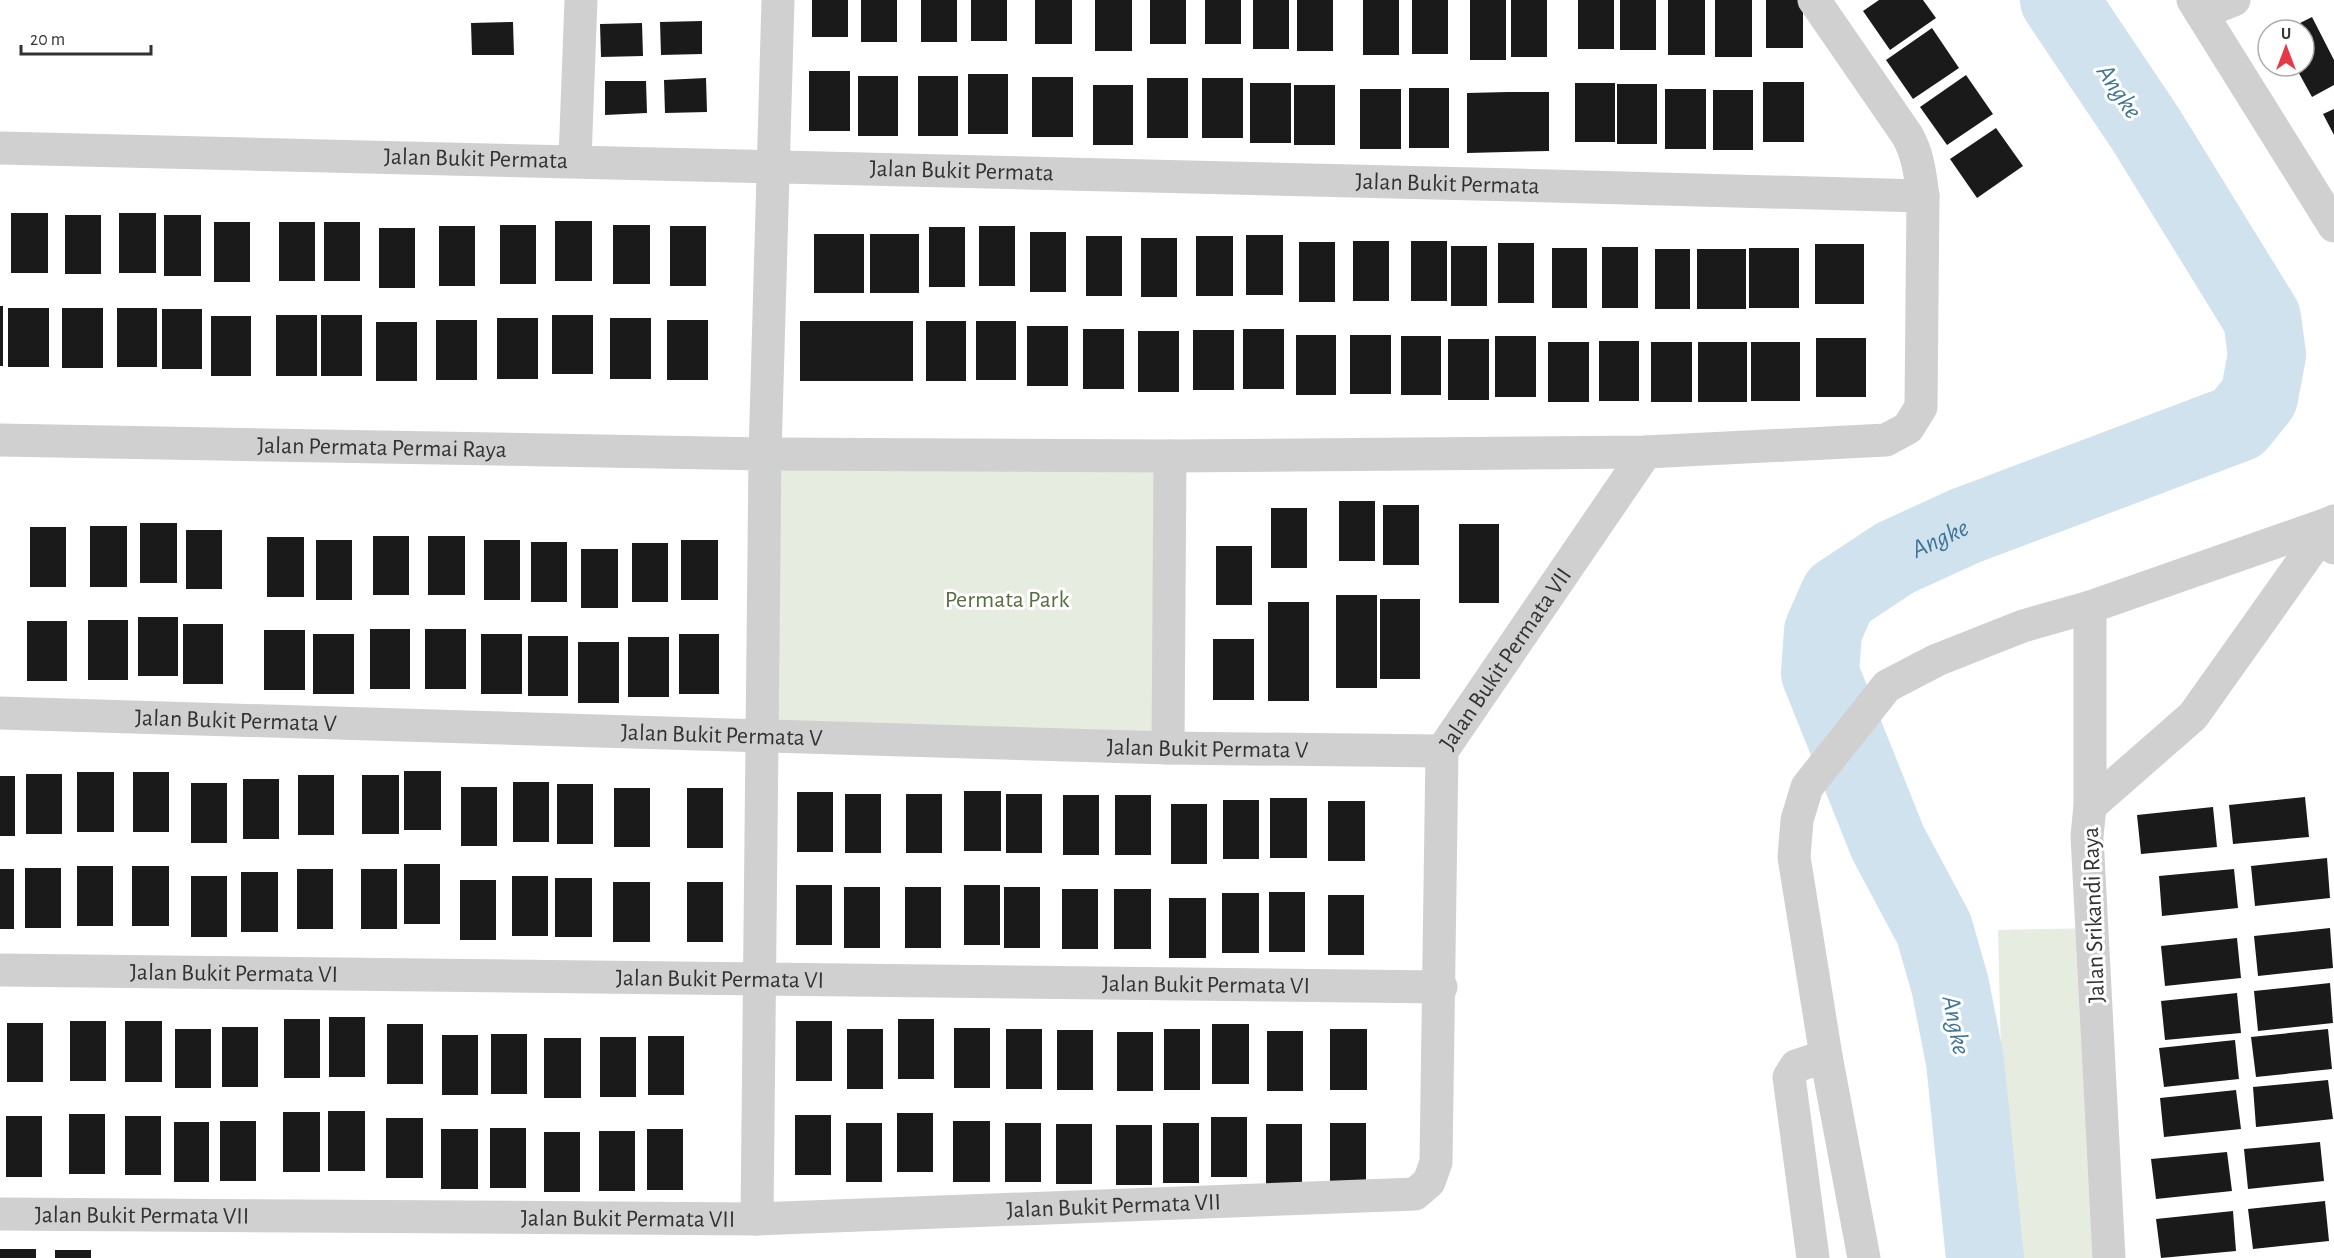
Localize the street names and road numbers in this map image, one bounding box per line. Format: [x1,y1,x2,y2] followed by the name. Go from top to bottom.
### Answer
[384,145,568,173] street label: Jalan Bukit Permata
[869,157,1054,186] street label: Jalan Bukit Permata
[1355,170,1540,199] street label: Jalan Bukit Permata
[257,434,507,462] street label: Jalan Permata Permai Raya
[1435,564,1576,755] street label: Jalan Bukit Permata VII
[135,706,337,736] street label: Jalan Bukit Permata V
[621,721,823,751] street label: Jalan Bukit Permata V
[1106,735,1309,763] street label: Jalan Bukit Permata V
[2079,826,2109,1003] street label: Jalan Srikandi Raya
[130,961,338,987] street label: Jalan Bukit Permata VI
[616,966,824,993] street label: Jalan Bukit Permata VI
[1102,972,1310,998] street label: Jalan Bukit Permata VI
[1006,1190,1221,1223] street label: Jalan Bukit Permata VII
[35,1203,249,1229] street label: Jalan Bukit Permata VII
[521,1206,735,1232] street label: Jalan Bukit Permata VII

